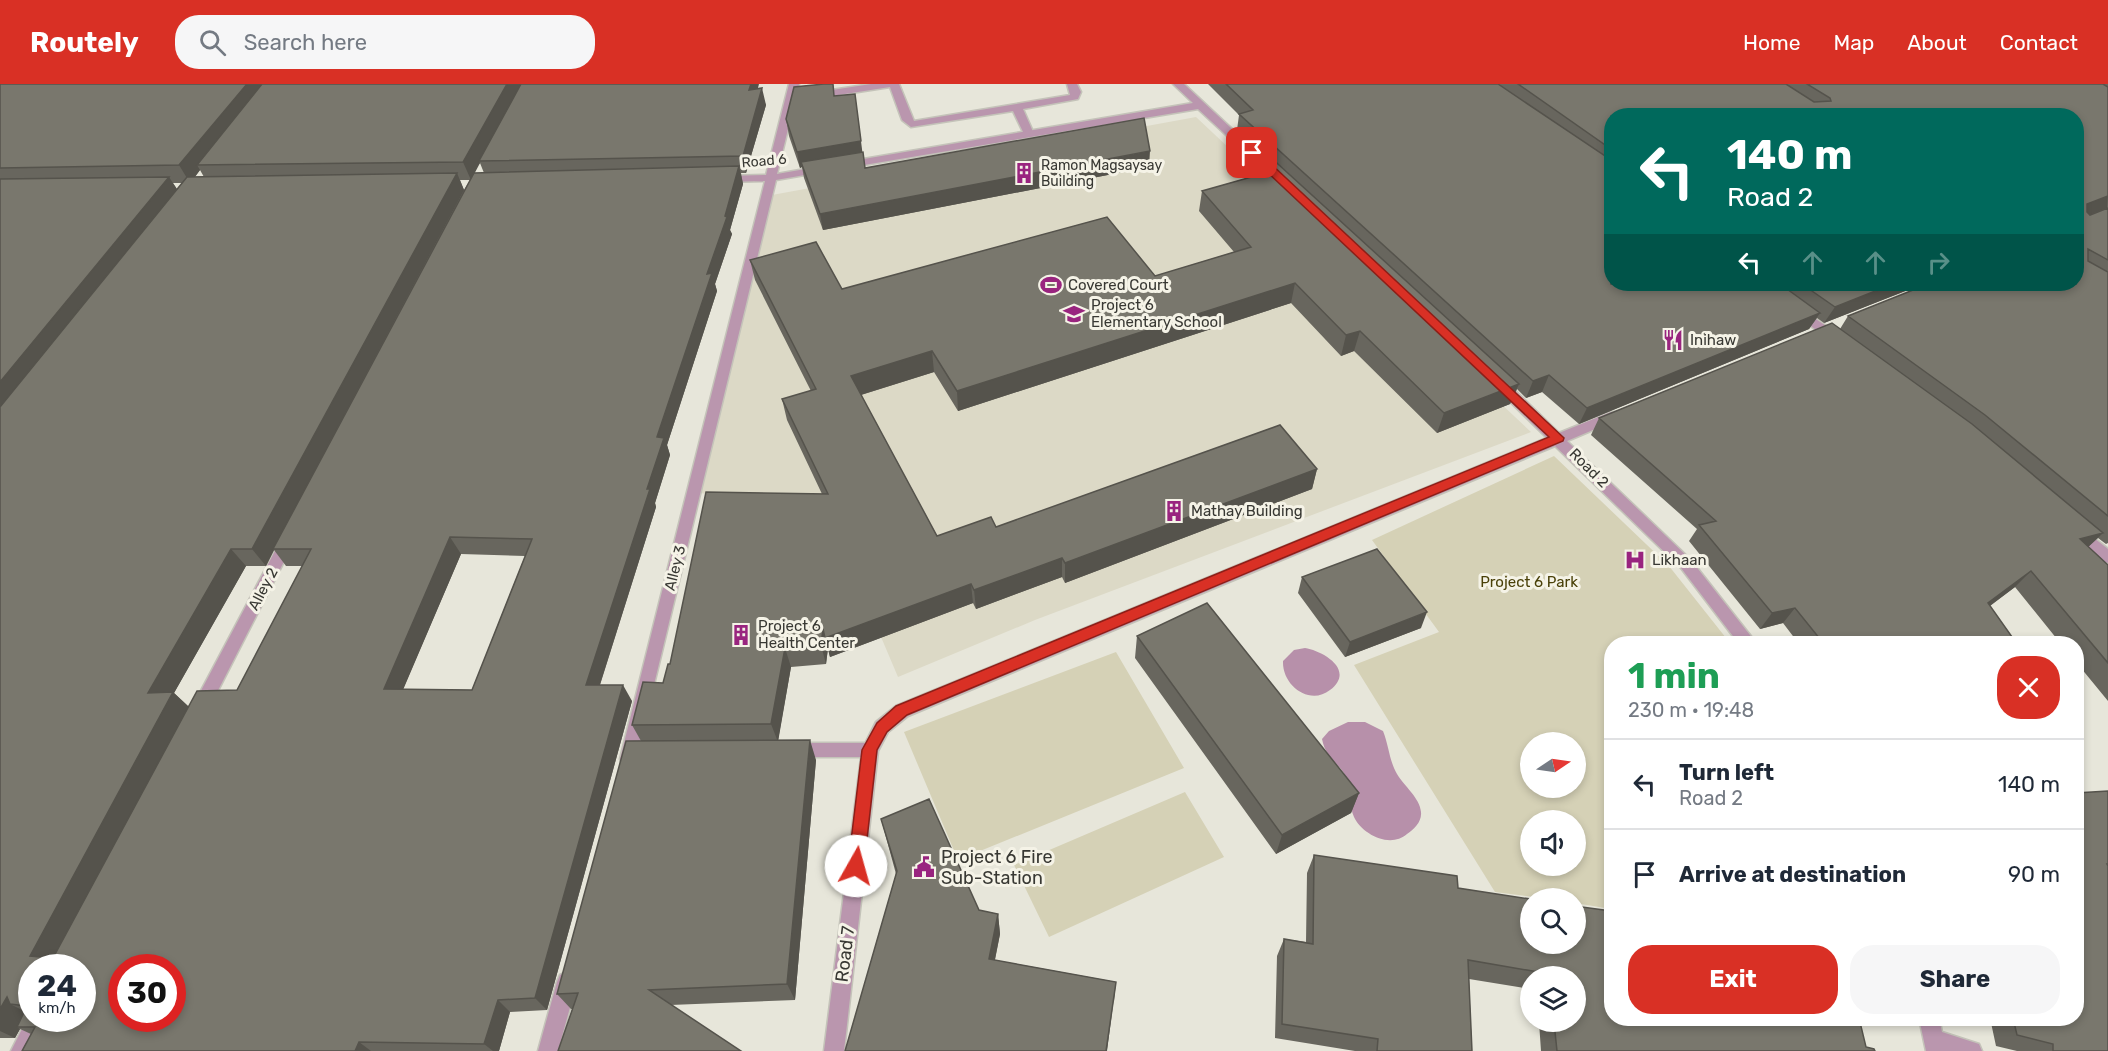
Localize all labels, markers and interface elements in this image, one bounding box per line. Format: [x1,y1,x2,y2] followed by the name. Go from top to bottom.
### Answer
[175,15,595,69] search box
[30,26,139,59] text: Routely
[196,26,229,59] icon: search
[244,29,367,56] text: Search here
[1743,30,1800,55] text: Home
[1833,30,1874,55] text: Map
[1907,30,1967,55] text: About
[2000,30,2078,55] text: Contact
[1226,127,1277,178] pin
[1727,130,1853,180] text: 140 m
[1628,132,1706,210] icon: left
[1235,136,1268,169] icon: arrive
[741,151,787,171] street label: Road 6
[1041,157,1162,190] place label: Ramon Magsaysay Building
[1012,161,1036,185] building icon: Ramon Magsaysay Building
[1727,181,1813,213] text: Road 2
[1733,246,1766,279] icon: left
[1796,246,1829,279] icon: ahead
[1859,246,1892,279] icon: ahead
[1922,246,1955,279] icon: right
[1039,273,1063,297] sports icon: Covered Court
[1068,276,1169,294] place label: Covered Court
[1091,296,1222,331] place label: Project 6 Elementary School
[1062,302,1086,326] school or university icon: Project 6 Elementary School
[1661,328,1685,352] restaurant icon: Inihaw
[1690,331,1736,349] place label: Inihaw
[1566,445,1612,491] street label: Road 2
[1162,499,1186,523] building icon: Mathay Building
[1191,502,1303,520] place label: Mathay Building
[661,543,689,593] street label: Alley 3
[1623,548,1647,572] hospital icon: Likhaan
[1652,551,1707,569] place label: Likhaan
[244,564,282,613] street label: Alley 2
[1480,573,1578,591] park label: Project 6 Park
[758,617,855,652] place label: Project 6 Health Center
[729,623,753,647] building icon: Project 6 Health Center
[1628,654,1720,697] text: 1 min
[1997,656,2060,719] button: close
[1628,698,1754,722] text: 230 m · 19:48
[1520,732,1586,798] north arrow
[1520,732,1586,1032] map controls
[1679,759,1774,786] text: Turn left
[1628,768,1661,801] icon: left
[1998,771,2060,798] text: 140 m
[1679,786,1743,810] text: Road 2
[1520,810,1586,876] button: sound
[824,834,888,898] position arrow
[941,846,1052,889] place label: Project 6 Fire Sub-Station
[912,855,936,879] public building icon: Project 6 Fire Sub-Station
[1628,858,1661,891] icon: arrive
[1679,861,1906,888] text: Arrive at destination
[2008,861,2060,888] text: 90 m
[1520,888,1586,954] button: search
[831,925,859,983] street label: Road 7
[1628,945,1838,1014] button: Exit
[1850,945,2060,1014] button: Share
[108,954,186,1032] speed limit sign: 30
[1520,966,1586,1032] button: layers
[37,968,77,1004] text: 24
[38,999,76,1017] text: km/h

